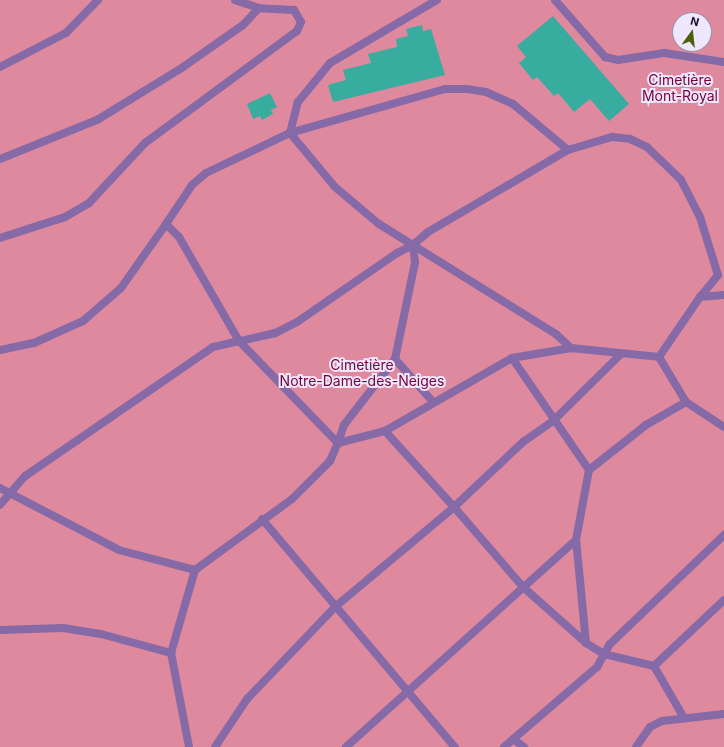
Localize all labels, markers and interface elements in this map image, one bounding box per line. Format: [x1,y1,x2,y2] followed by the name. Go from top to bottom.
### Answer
[672,12,712,52] north arrow
[689,14,701,29] text: N
[642,72,718,104] park label: Cimetière Mont-Royal
[280,357,444,390] park label: Cimetière Notre-Dame-des-Neiges

